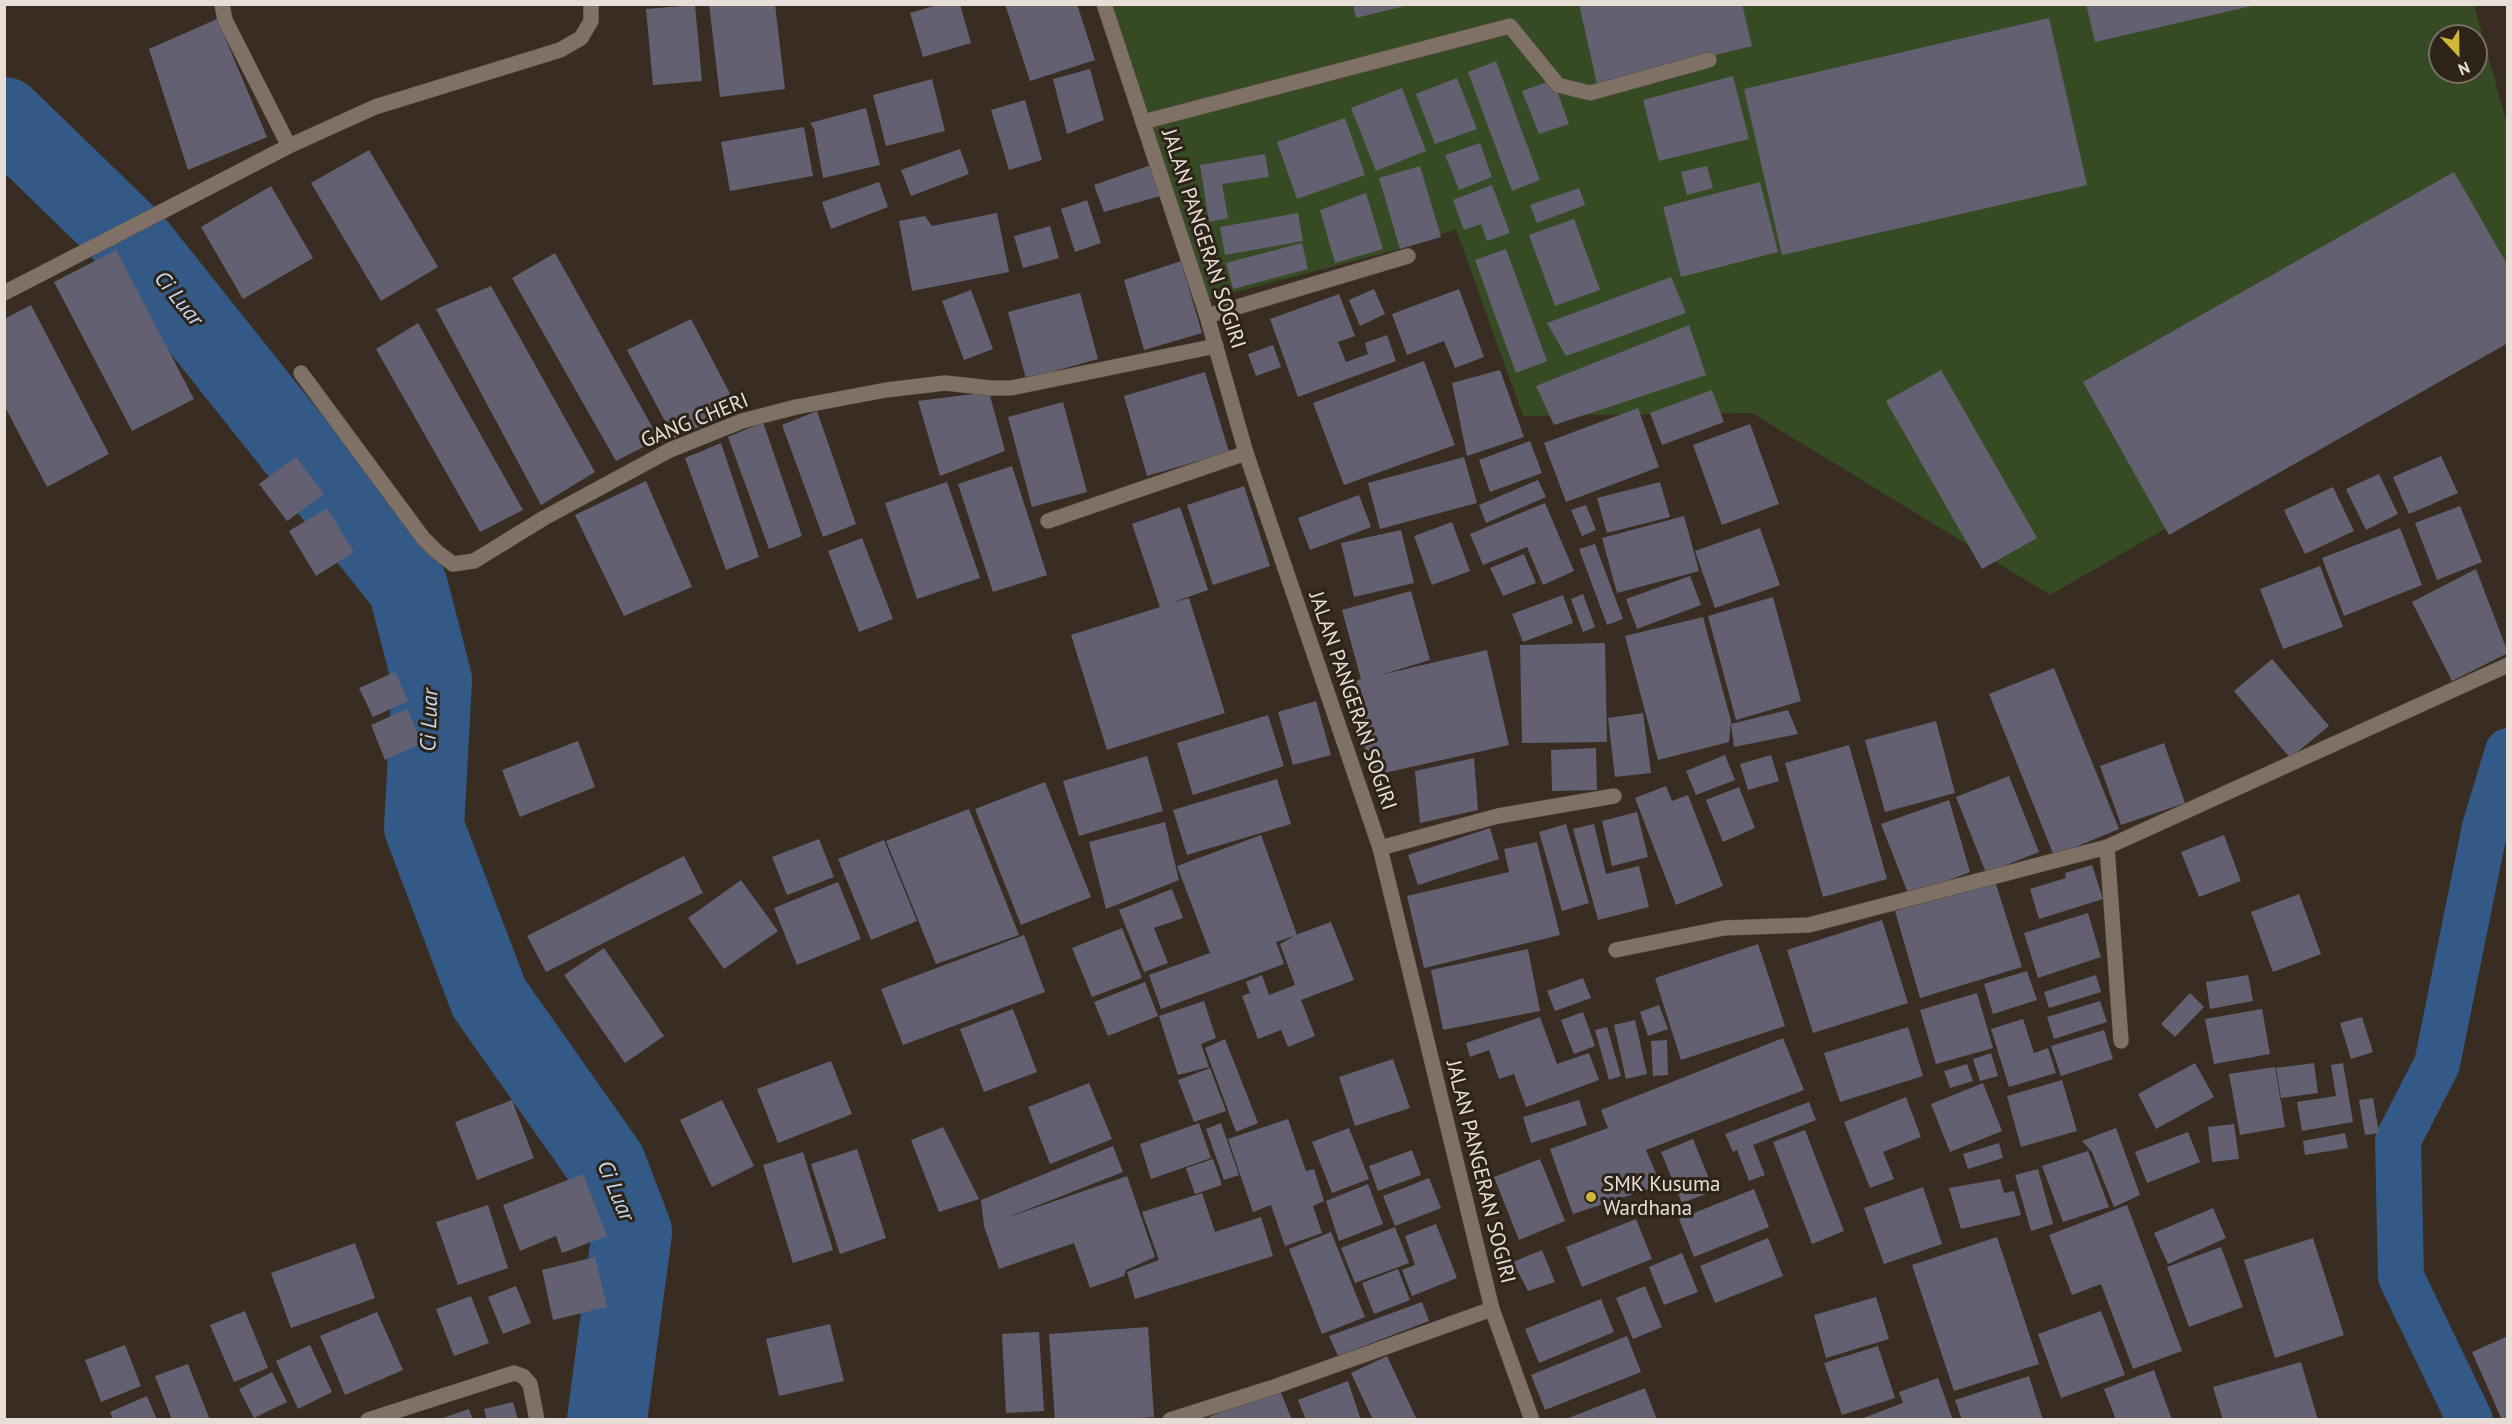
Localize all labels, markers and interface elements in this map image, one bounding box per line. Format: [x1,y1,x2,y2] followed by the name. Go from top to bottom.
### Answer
[2428,24,2488,84] north arrow
[2455,58,2473,80] text: N
[1156,126,1250,352] street label: JALAN PANGERAN SOGIRI
[148,266,208,332] water label: Ci Luar
[638,388,752,454] street label: GANG CHERI
[1303,588,1401,814] street label: JALAN PANGERAN SOGIRI
[416,688,444,752] water label: Ci Luar
[1440,1058,1520,1286] street label: JALAN PANGERAN SOGIRI
[591,1157,639,1225] water label: Ci Luar
[1603,1172,1720,1222] place label: SMK Kusuma Wardhana
[1584,1190,1598,1204] marker: SMK Kusuma Wardhana

